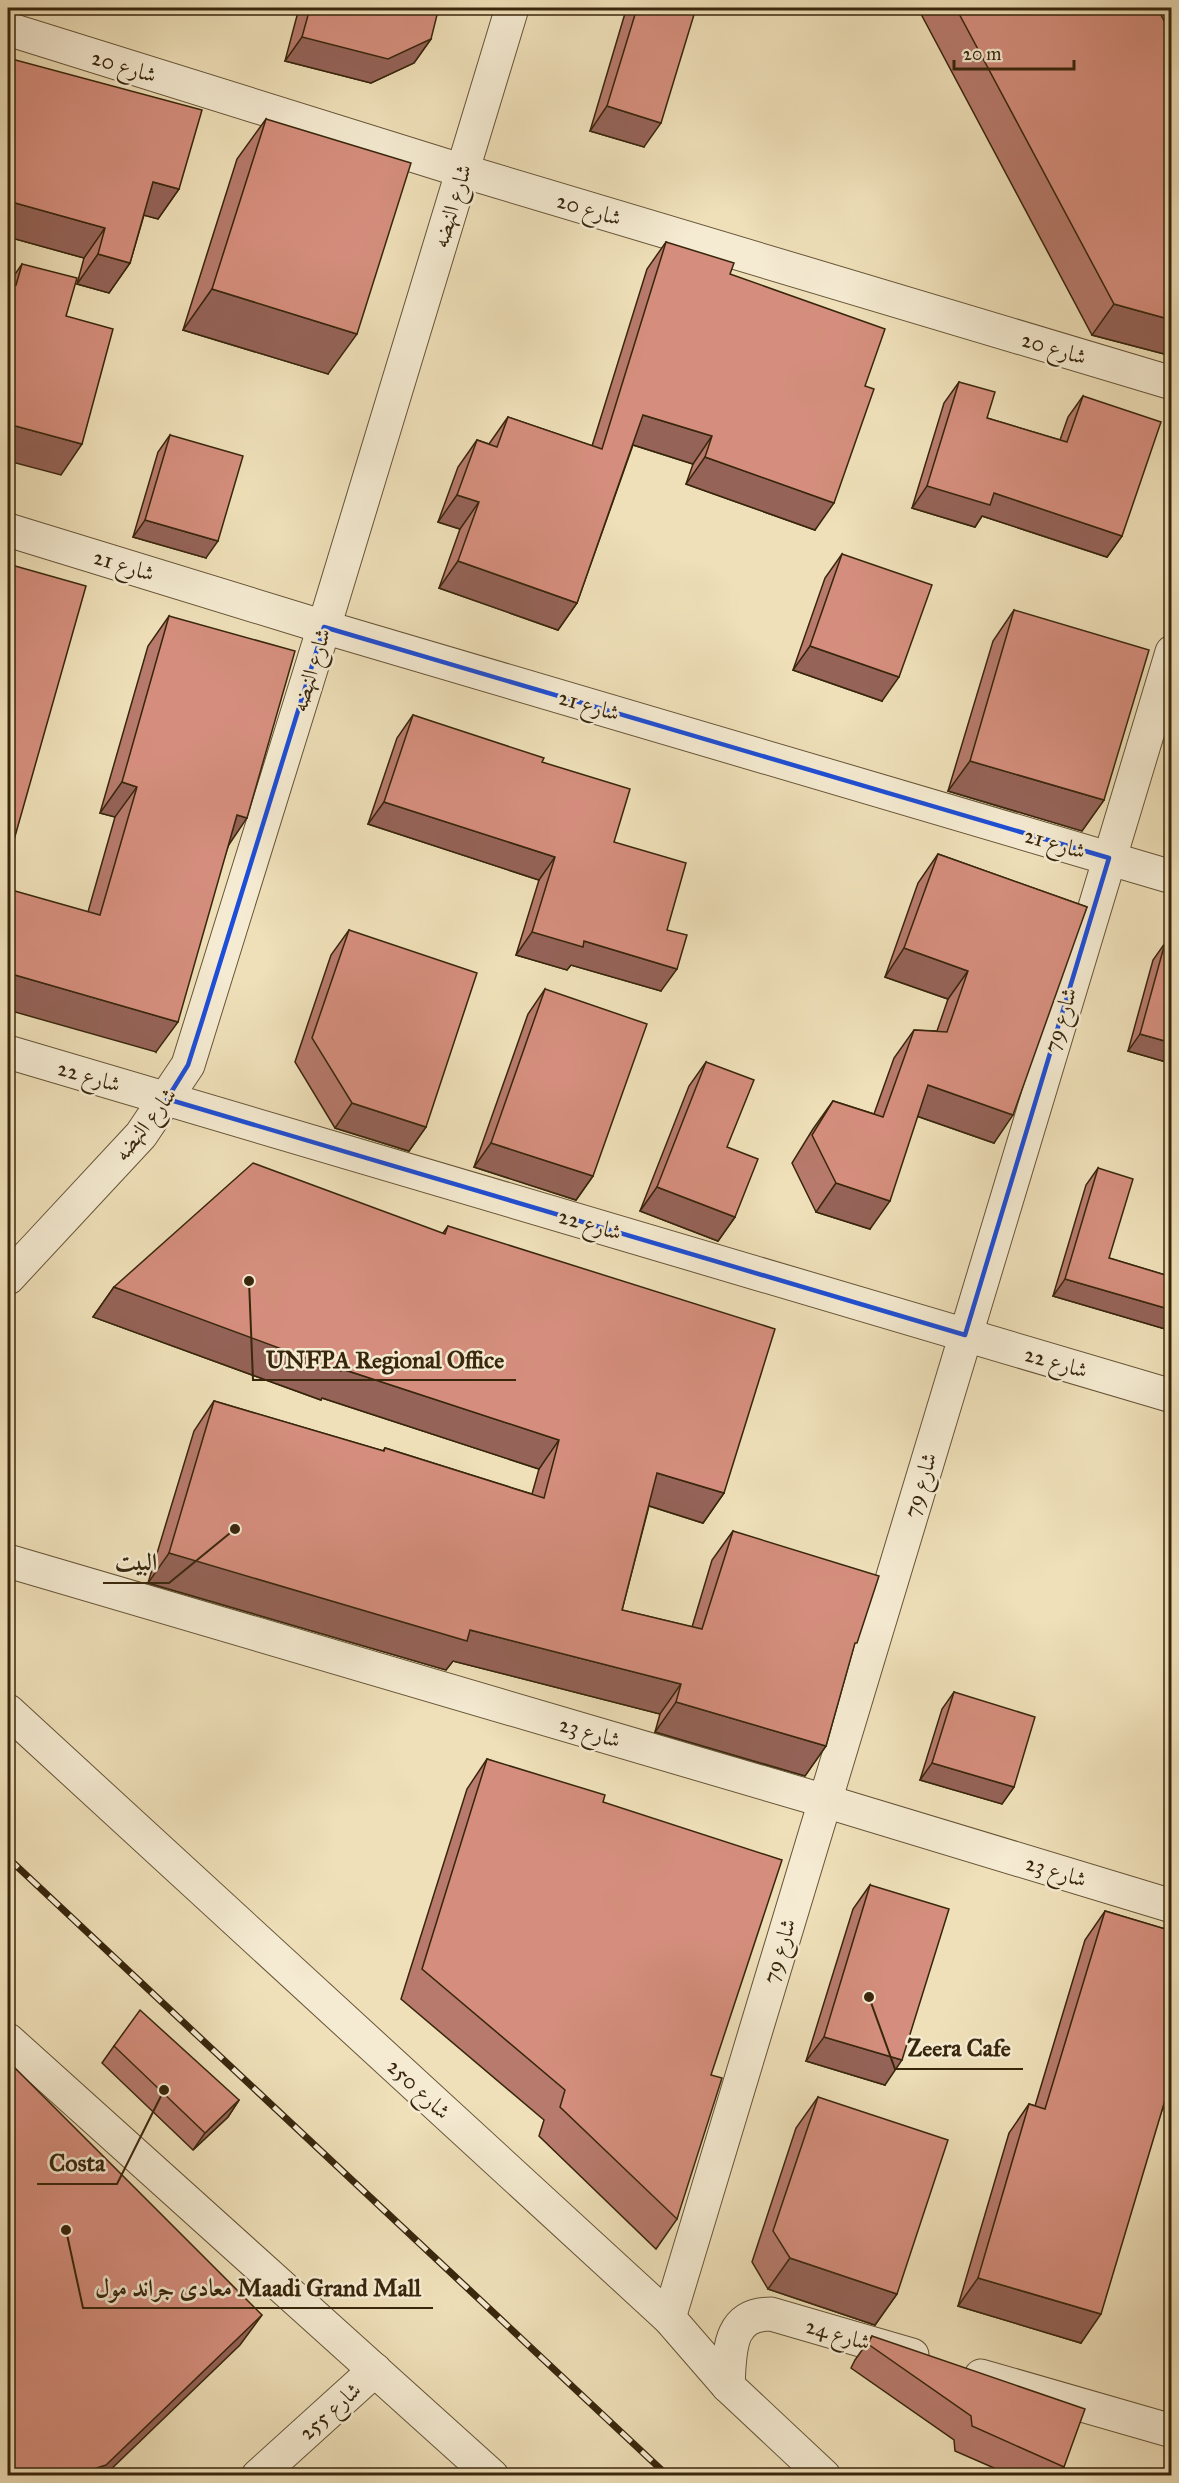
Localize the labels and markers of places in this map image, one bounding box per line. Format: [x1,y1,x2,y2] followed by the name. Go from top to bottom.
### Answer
[253,1338,516,1380] callout: UNFPA Regional Office
[103,1541,169,1583] callout: البيت
[895,2027,1023,2069] callout: Zeera Cafe
[37,2142,117,2184] callout: Costa
[83,2266,433,2308] callout: معادى جراند مول Maadi Grand Mall

